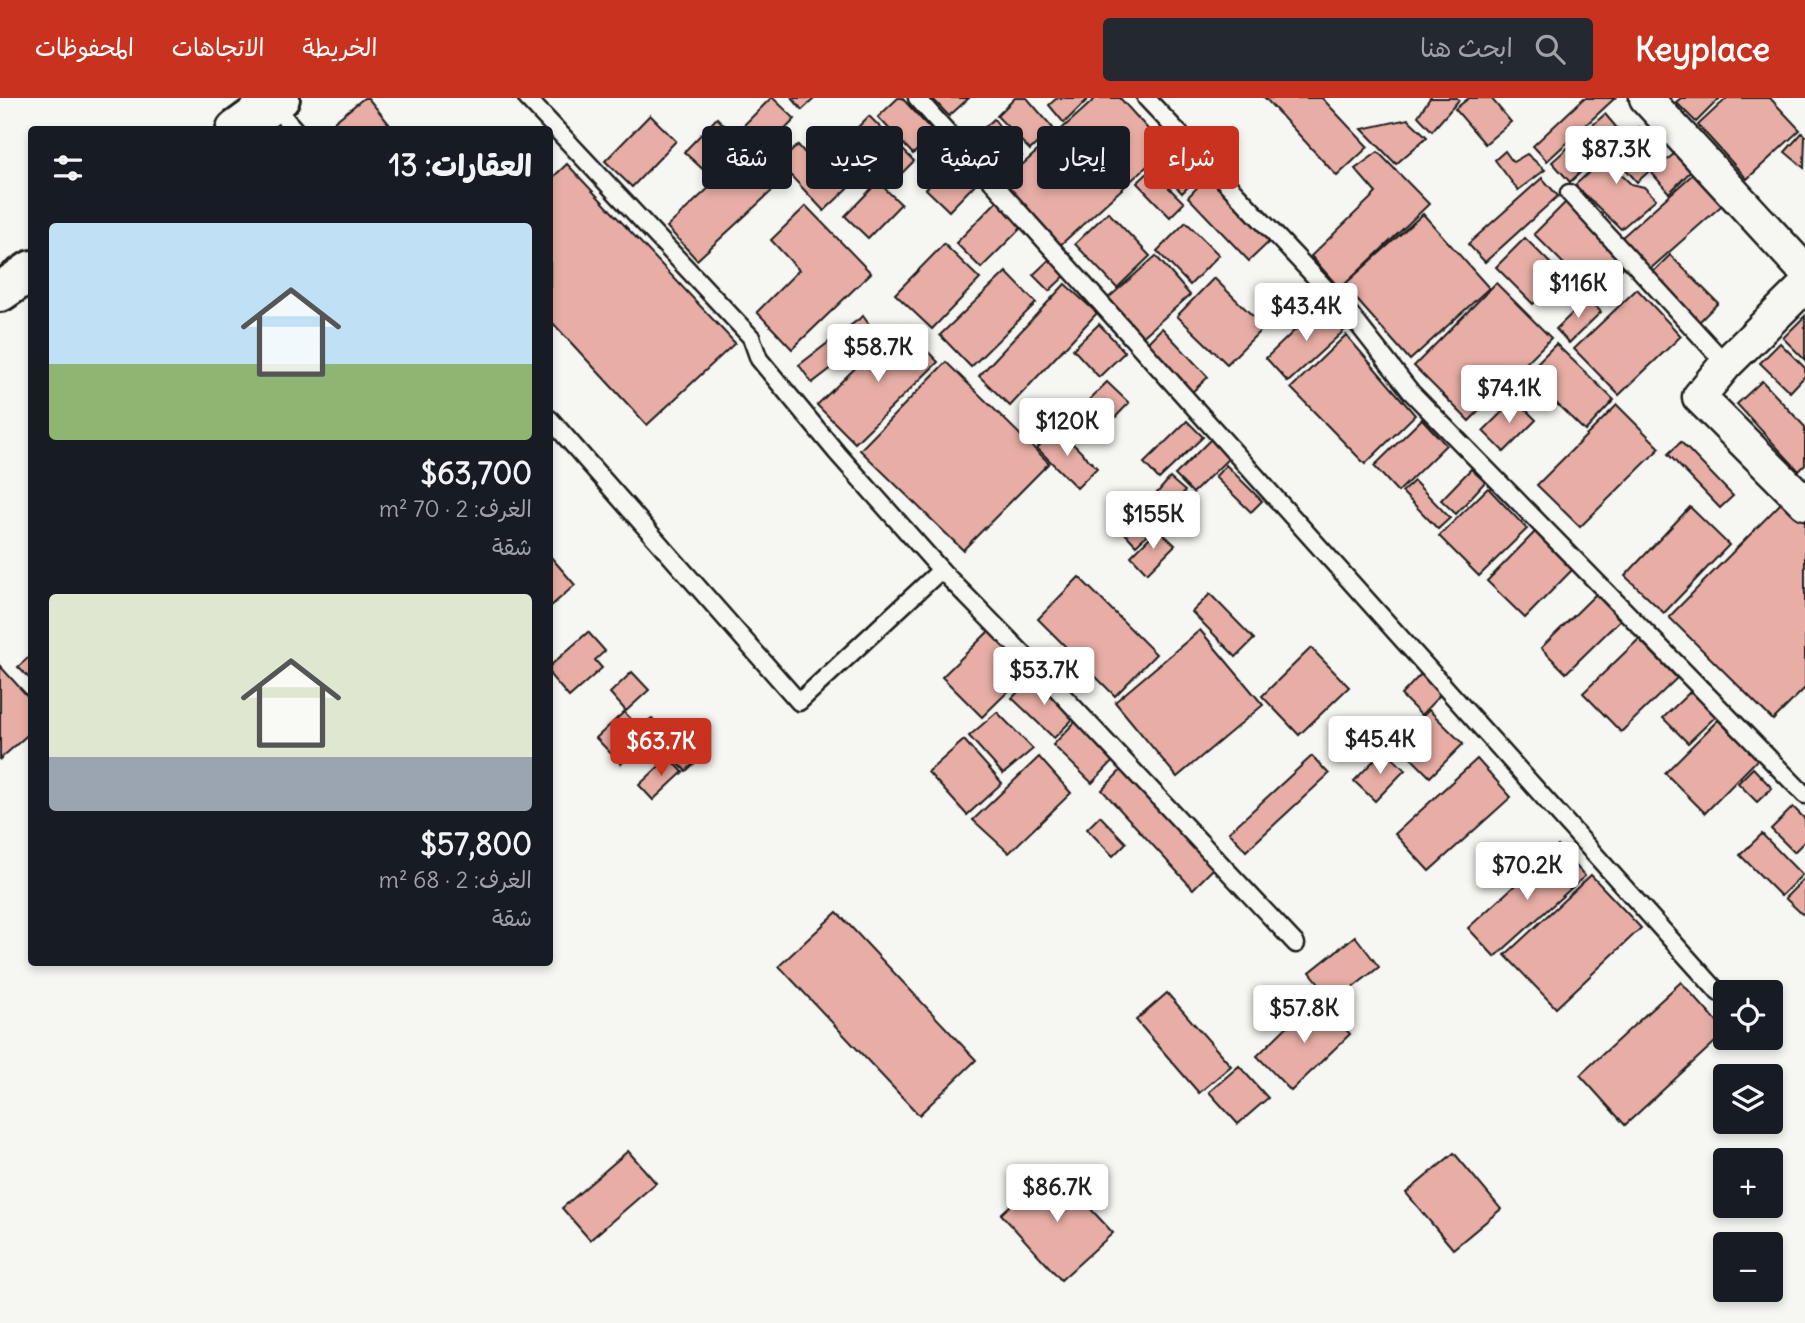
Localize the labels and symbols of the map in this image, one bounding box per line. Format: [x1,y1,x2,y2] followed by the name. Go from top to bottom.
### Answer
[1559,126,1673,186] pin: $87.3K
[1529,260,1627,320] pin: $116K
[1249,284,1363,343] pin: $43.4K
[821,324,935,384] pin: $58.7K
[1452,366,1566,425] pin: $74.1K
[1018,398,1116,458] pin: $120K
[1104,491,1202,551] pin: $155K
[987,648,1101,707] pin: $53.7K
[1323,716,1437,776] pin: $45.4K
[604,718,718,778] pin: $63.7K
[1470,842,1584,902] pin: $70.2K
[1247,986,1361,1045] pin: $57.8K
[1000,1164,1114,1224] pin: $86.7K

